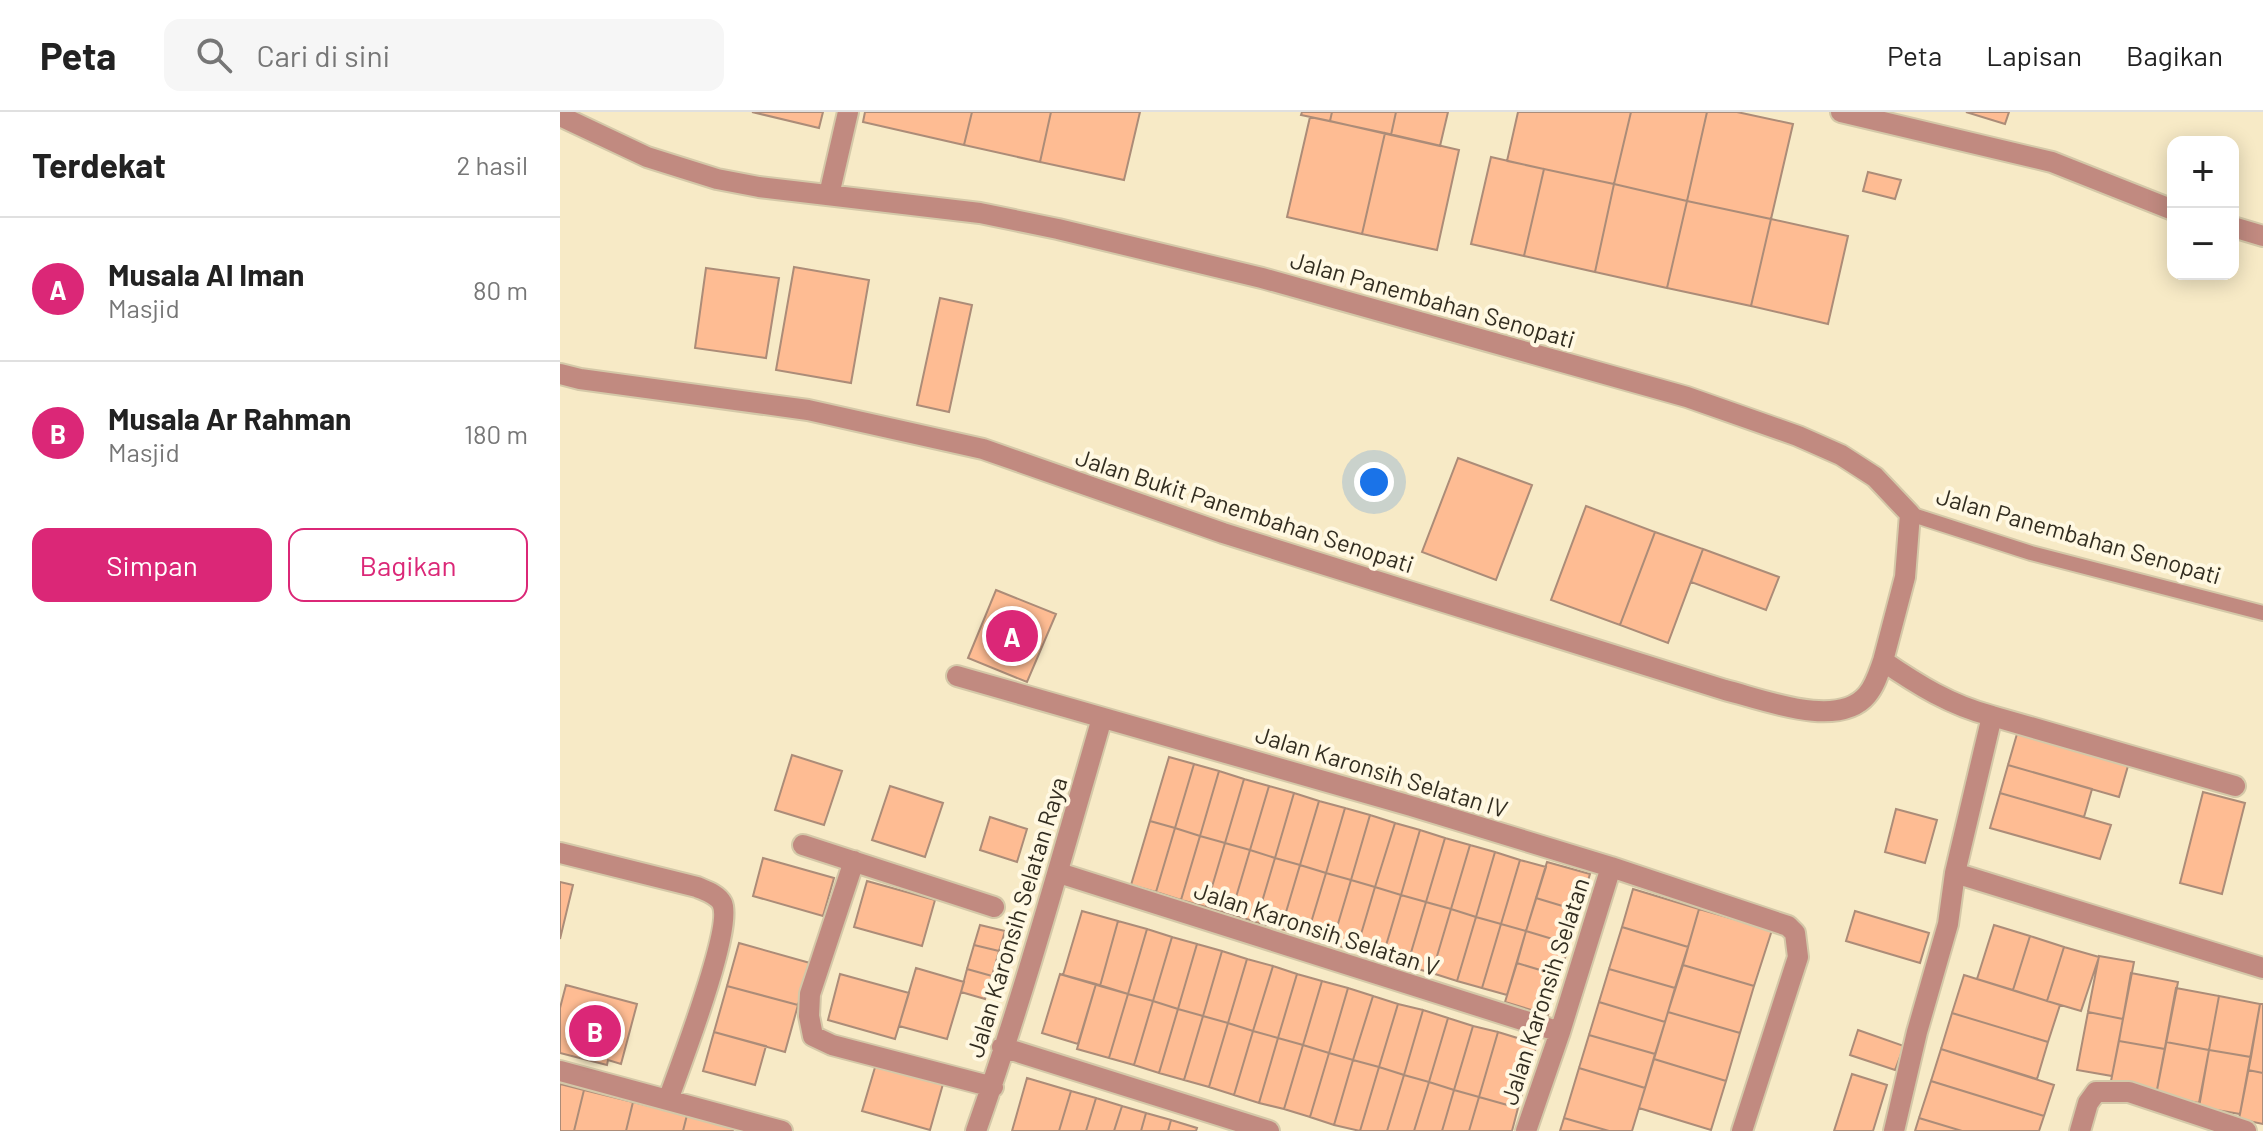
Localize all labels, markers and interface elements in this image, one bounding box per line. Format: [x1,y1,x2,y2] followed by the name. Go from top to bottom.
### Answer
[164,19,724,91] search box
[40,32,116,78] text: Peta
[192,33,236,77] icon: search
[256,37,390,73] text: Cari di sini
[1887,38,1942,72] text: Peta
[1986,38,2082,72] text: Lapisan
[2126,38,2223,72] text: Bagikan
[2167,136,2239,280] map controls
[2167,136,2239,208] button: +
[32,144,166,185] text: Terdekat
[456,149,528,180] text: 2 hasil
[2167,208,2239,280] button: −
[1287,244,1579,354] street label: Jalan Panembahan Senopati
[108,256,305,292] text: Musala Al Iman
[49,274,67,305] text: A
[473,274,528,305] text: 80 m
[108,292,180,323] text: Masjid
[108,400,351,436] text: Musala Ar Rahman
[50,418,66,449] text: B
[464,418,528,449] text: 180 m
[108,436,180,467] text: Masjid
[1072,442,1418,578] street label: Jalan Bukit Panembahan Senopati
[1354,462,1394,502] your location
[1933,480,2225,590] street label: Jalan Panembahan Senopati
[32,528,272,602] button: Simpan
[288,528,528,602] button: Bagikan
[986,606,1038,666] pin: A
[1252,719,1512,823] street label: Jalan Karonsih Selatan IV
[959,773,1073,1061] street label: Jalan Karonsih Selatan Raya
[1494,874,1594,1108] street label: Jalan Karonsih Selatan
[1191,875,1443,981] street label: Jalan Karonsih Selatan V
[569,1001,621,1061] pin: B

